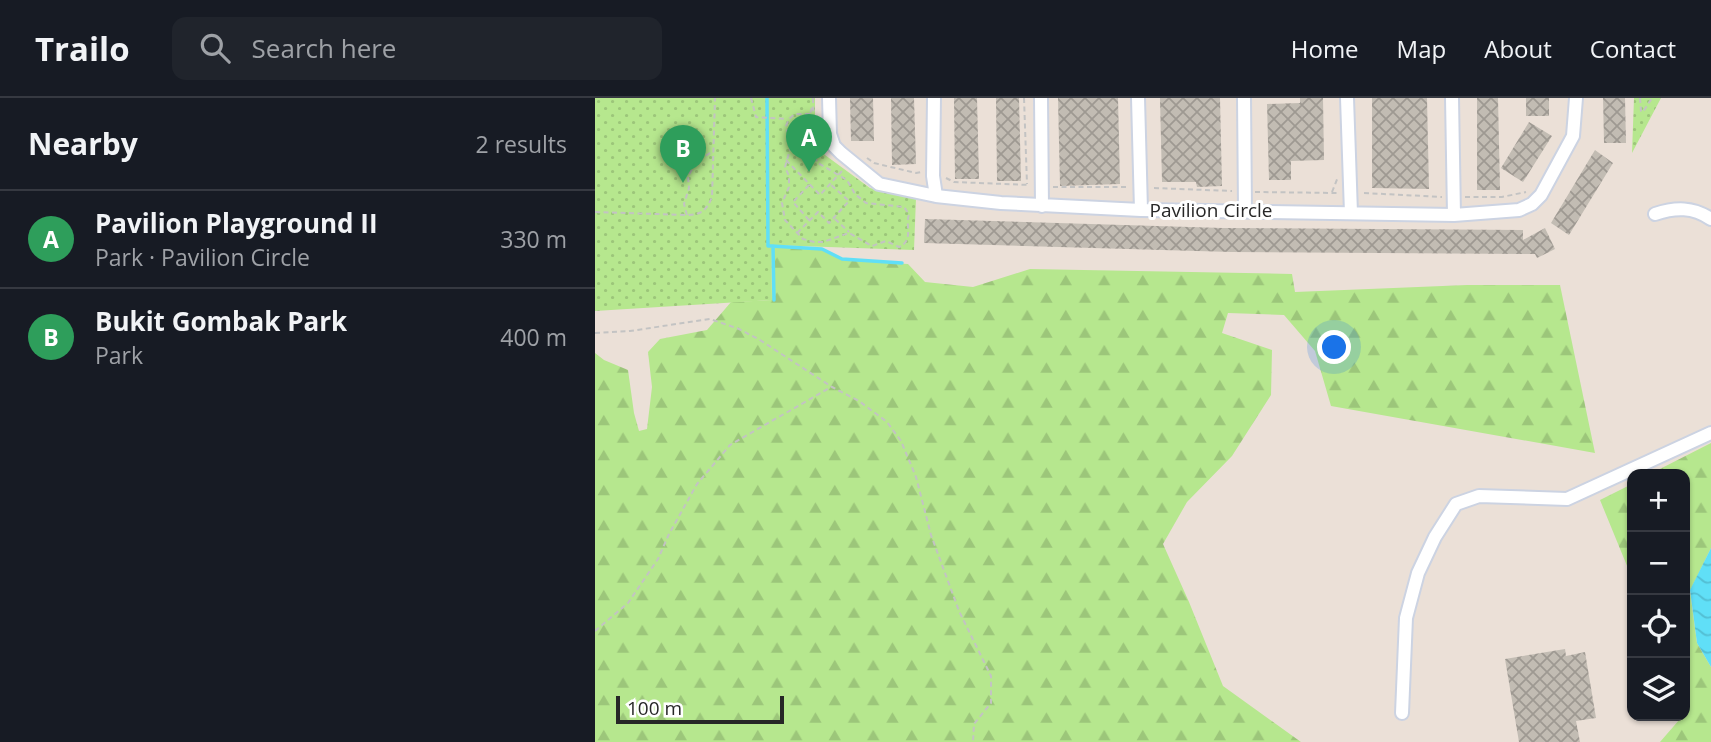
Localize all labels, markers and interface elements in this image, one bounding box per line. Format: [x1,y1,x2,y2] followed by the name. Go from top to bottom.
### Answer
[172,17,662,80] search box
[35,26,130,71] text: Trailo
[196,29,234,67] icon: search
[252,30,396,66] text: Search here
[1291,32,1359,65] text: Home
[1397,32,1446,65] text: Map
[1484,32,1552,65] text: About
[1590,32,1676,65] text: Contact
[786,114,832,172] pin: A
[28,123,138,164] text: Nearby
[660,125,706,183] pin: B
[476,128,567,160] text: 2 results
[1150,197,1272,223] street label: Pavilion Circle
[95,205,378,241] text: Pavilion Playground II
[43,223,59,255] text: A
[500,223,567,255] text: 330 m
[95,241,310,273] text: Park · Pavilion Circle
[95,303,347,339] text: Bukit Gombak Park
[43,321,59,353] text: B
[500,321,567,353] text: 400 m
[1317,330,1351,364] your location
[95,339,143,371] text: Park
[1627,469,1690,721] map controls
[1627,469,1690,532] button: +
[1627,532,1690,595] button: −
[1627,595,1690,658] button: locate
[1627,658,1690,721] button: layers
[616,693,784,725] scale bar
[627,695,682,721] text: 100 m

